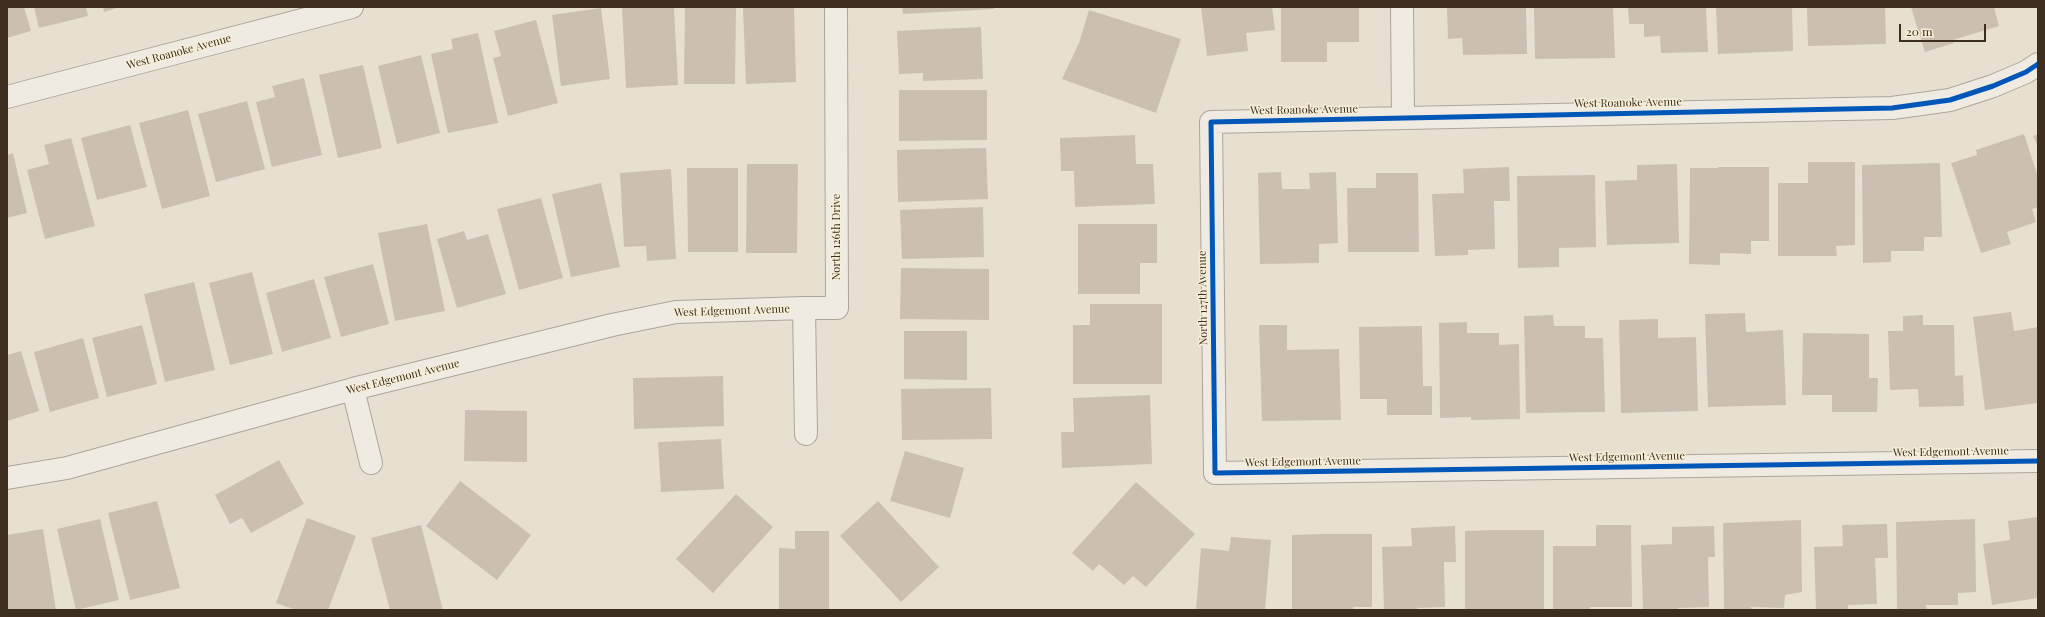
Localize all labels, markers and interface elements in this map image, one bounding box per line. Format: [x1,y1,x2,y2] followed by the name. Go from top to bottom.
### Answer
[1901,16,1988,42] scale bar
[1906,23,1933,39] text: 20 m
[125,32,233,72] street label: West Roanoke Avenue
[1574,95,1682,111] street label: West Roanoke Avenue
[1250,102,1358,118] street label: West Roanoke Avenue
[830,194,844,280] street label: North 126th Drive
[1196,250,1210,346] street label: North 127th Avenue
[674,302,790,320] street label: West Edgemont Avenue
[345,357,461,397] street label: West Edgemont Avenue
[1893,444,2009,460] street label: West Edgemont Avenue
[1569,449,1685,465] street label: West Edgemont Avenue
[1245,454,1361,470] street label: West Edgemont Avenue

